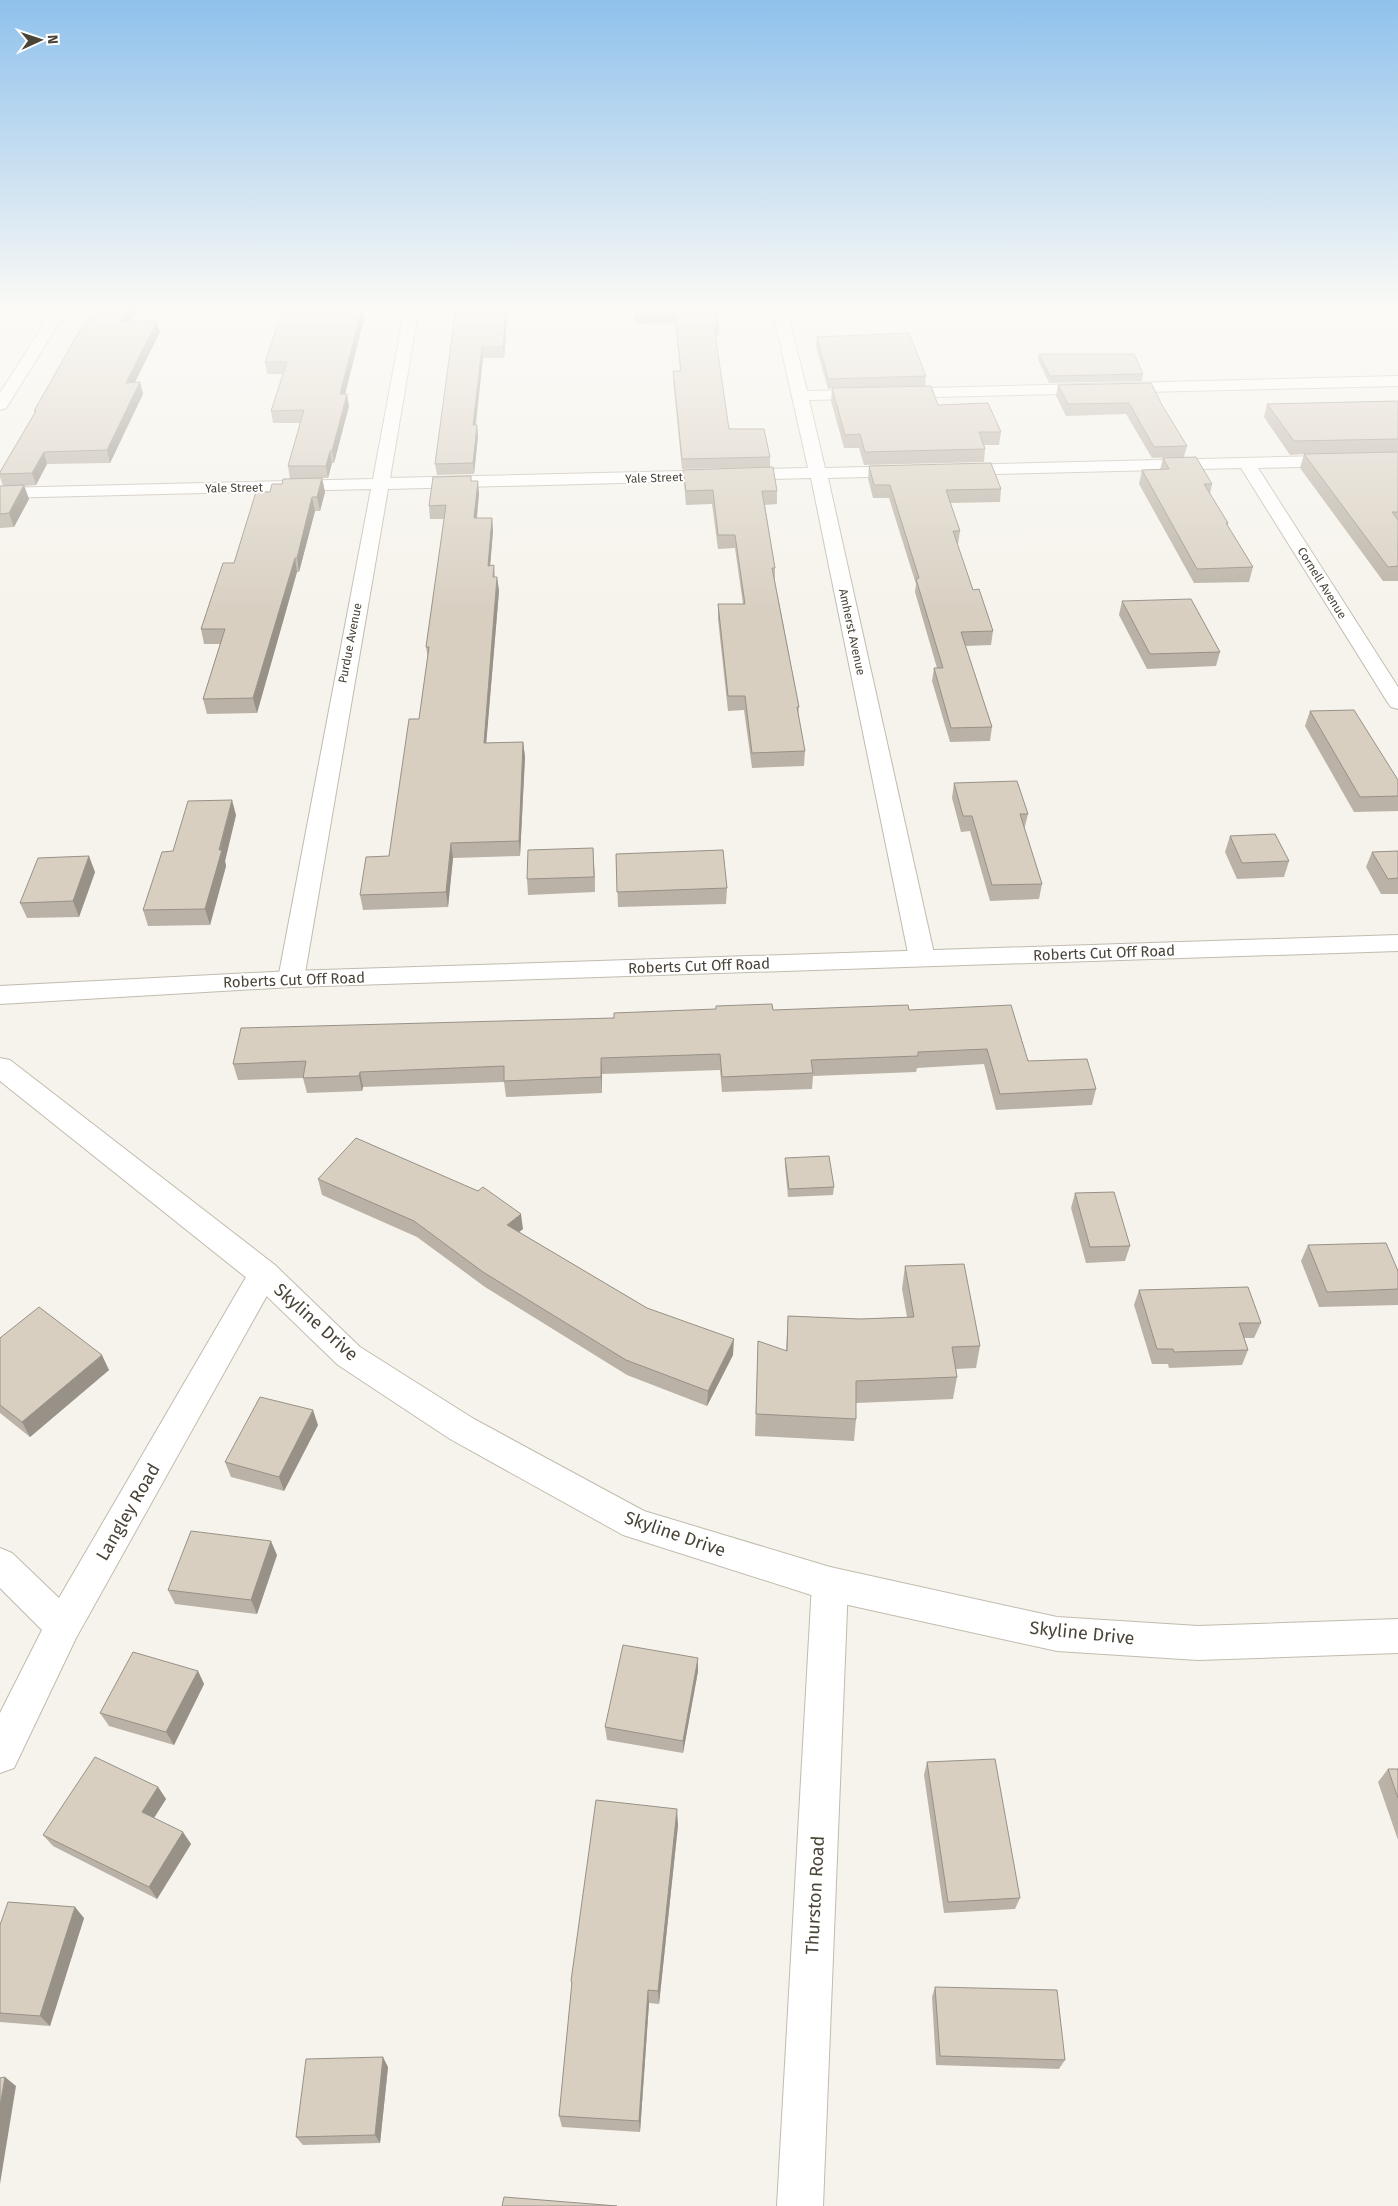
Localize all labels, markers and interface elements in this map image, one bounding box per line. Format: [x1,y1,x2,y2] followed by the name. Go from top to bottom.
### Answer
[15,15,65,65] north arrow
[44,34,61,44] text: N
[625,470,684,486] street label: Yale Street
[205,480,264,496] street label: Yale Street
[1294,545,1350,621] street label: Cornell Avenue
[836,587,868,677] street label: Amherst Avenue
[335,602,365,684] street label: Purdue Avenue
[1033,942,1175,964] street label: Roberts Cut Off Road
[628,955,770,977] street label: Roberts Cut Off Road
[223,969,365,991] street label: Roberts Cut Off Road
[269,1279,363,1365] street label: Skyline Drive
[91,1459,165,1565] street label: Langley Road
[622,1506,728,1562] street label: Skyline Drive
[1028,1617,1136,1649] street label: Skyline Drive
[801,1835,829,1955] street label: Thurston Road

